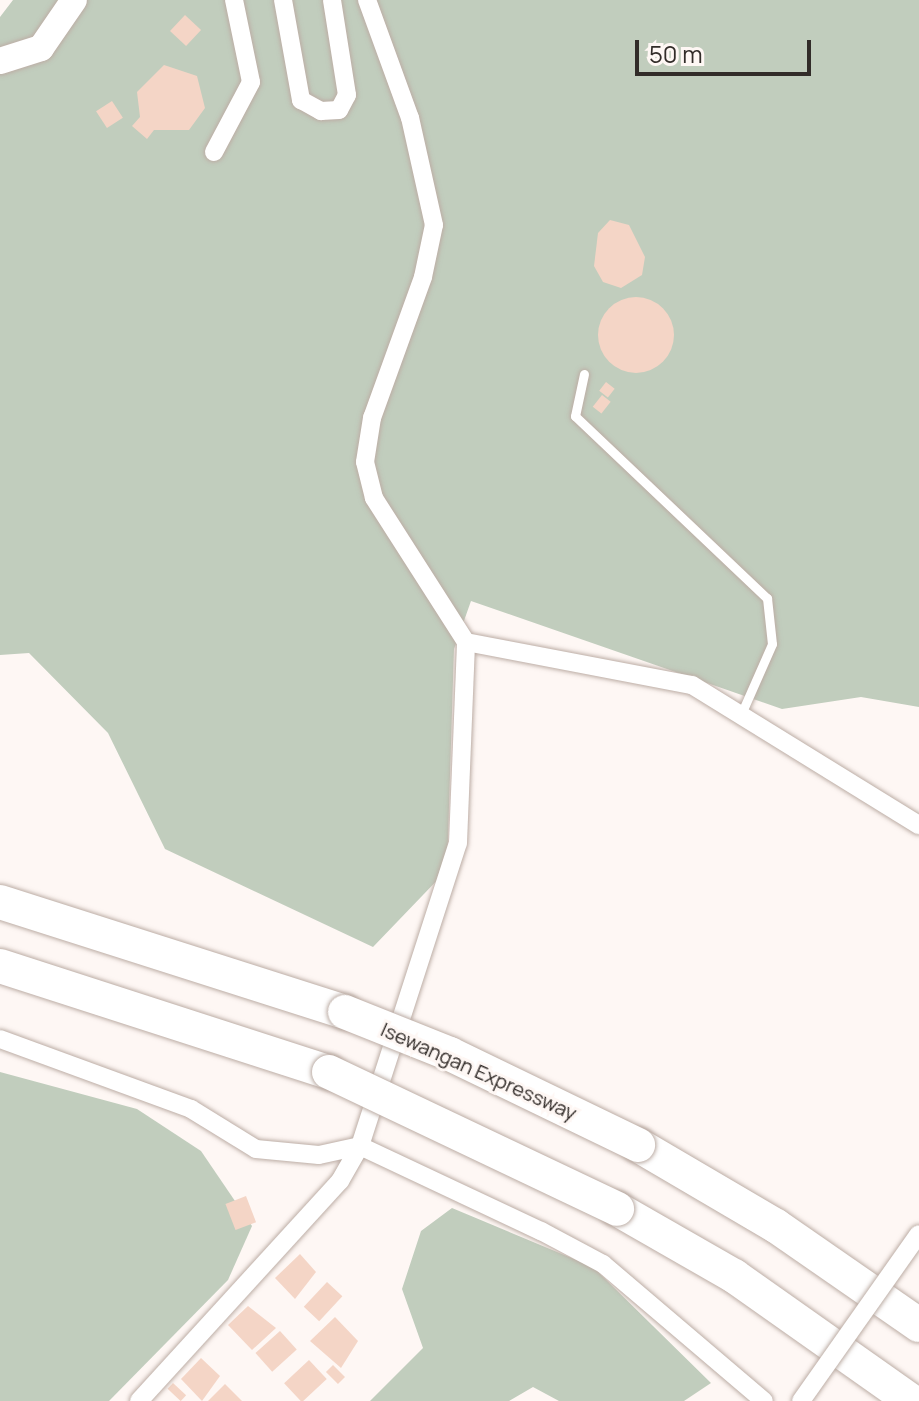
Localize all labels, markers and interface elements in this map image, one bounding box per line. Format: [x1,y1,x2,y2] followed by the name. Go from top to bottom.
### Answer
[639,24,815,74] scale bar
[649,37,703,70] text: 50 m
[377,1017,581,1125] street label: Isewangan Expressway

